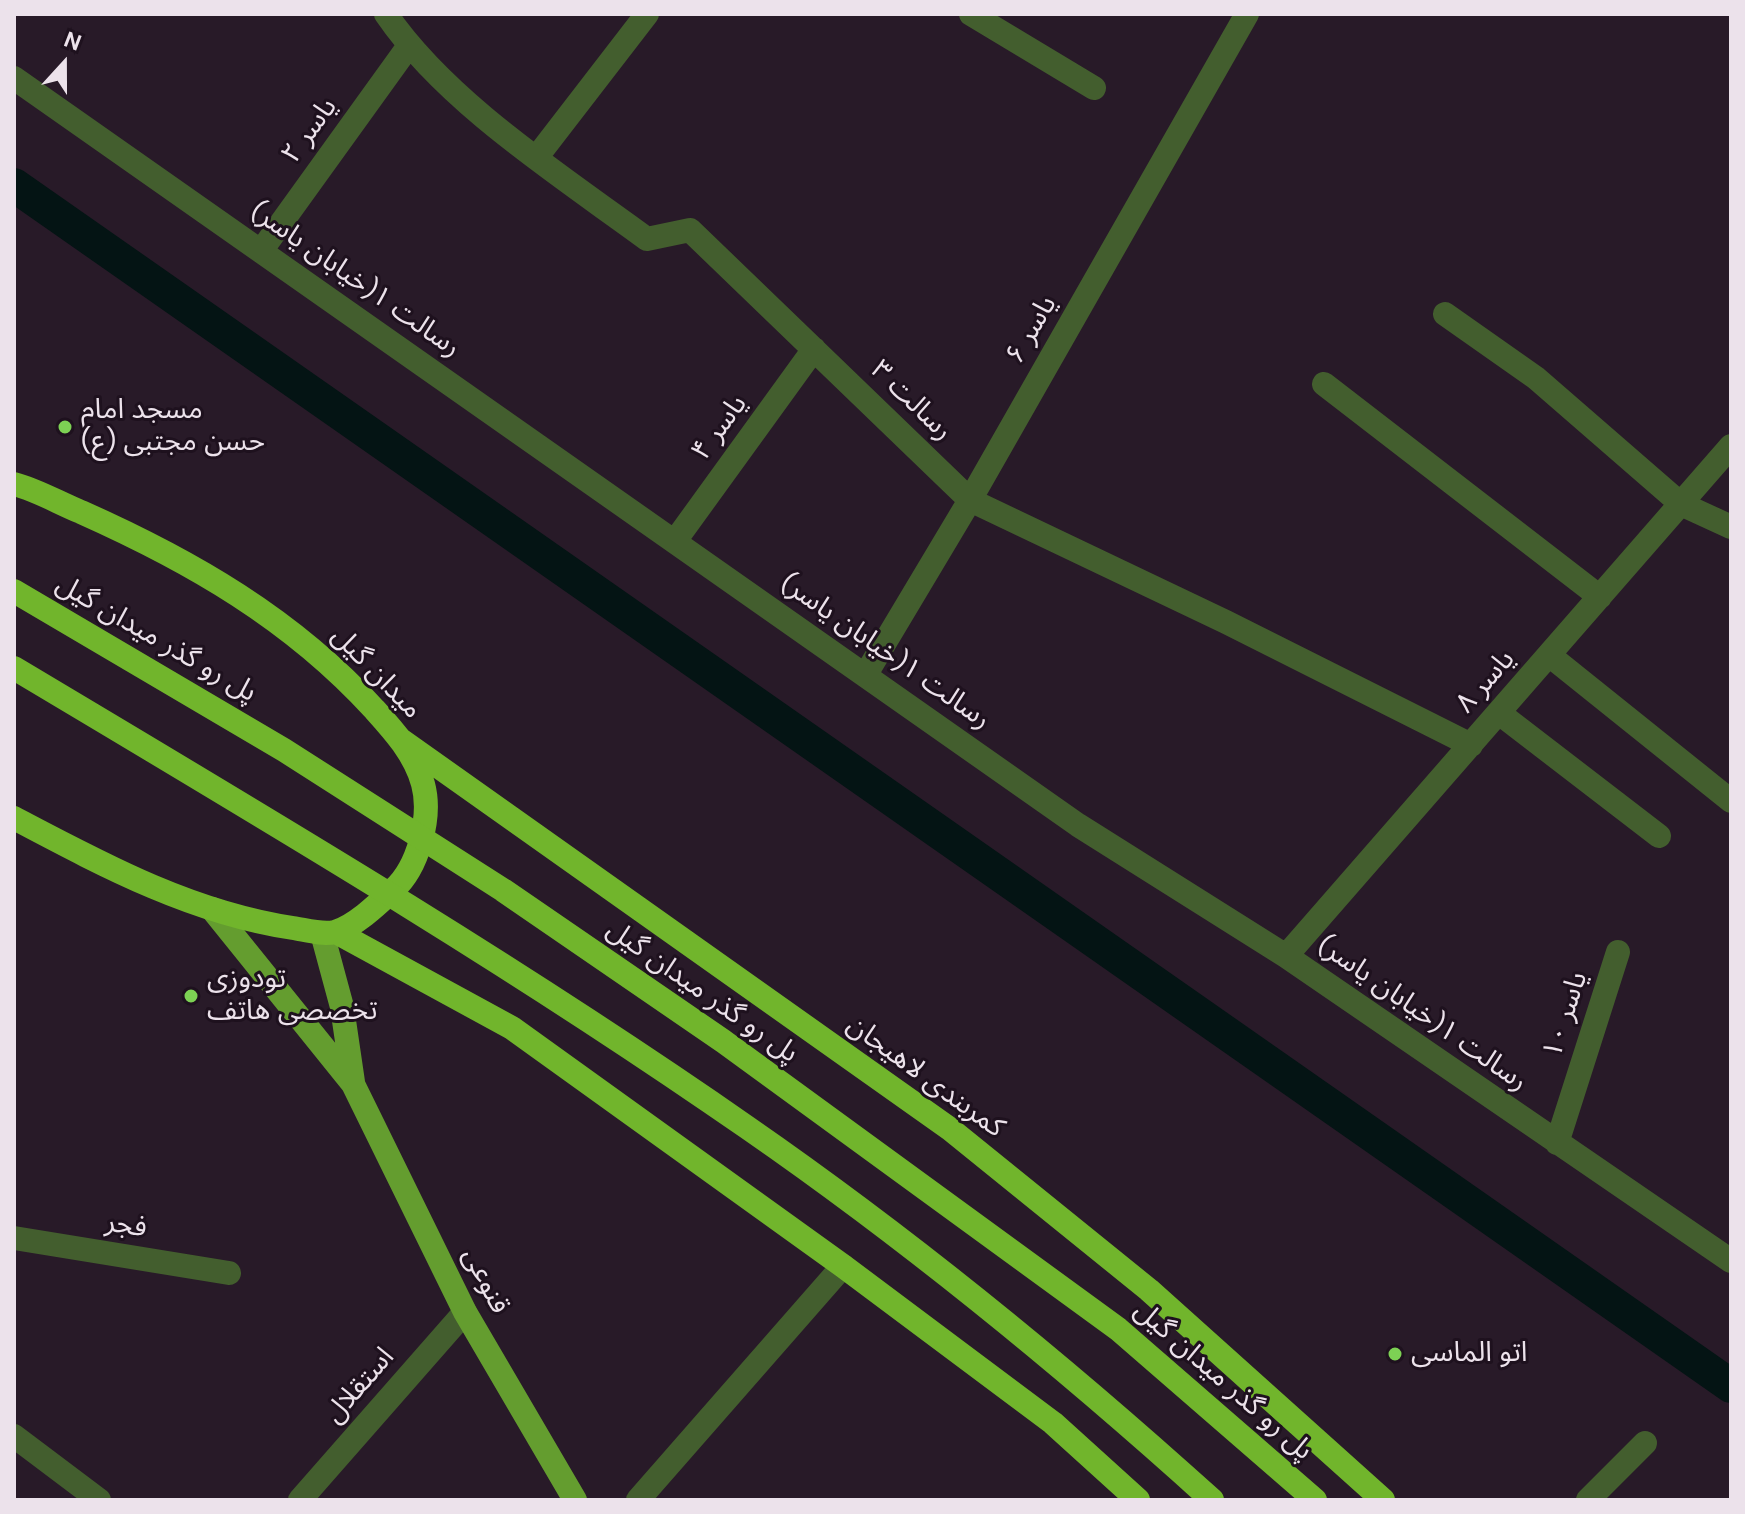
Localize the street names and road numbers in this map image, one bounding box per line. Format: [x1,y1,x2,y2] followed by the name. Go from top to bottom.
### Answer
[275,92,345,170] street label: یاسر ۲
[243,195,467,365] street label: رسالت ۱(خیابان یاسر)
[999,290,1065,370] street label: یاسر ۶
[863,354,959,448] street label: رسالت ۳
[685,389,755,467] street label: یاسر ۴
[773,567,997,737] street label: رسالت ۱(خیابان یاسر)
[50,568,262,710] street label: پل رو گذر میدان گیل
[324,620,428,726] street label: میدان گیل
[1449,643,1523,721] street label: یاسر ۸
[600,913,804,1071] street label: پل رو گذر میدان گیل
[1310,929,1534,1099] street label: رسالت ۱(خیابان یاسر)
[1536,967,1596,1063] street label: یاسر ۱۰
[840,1009,1010,1145] street label: کمربندی لاهیجان
[103,1206,149,1246] street label: فجر
[454,1242,516,1320] street label: قنوعی
[1127,1294,1319,1468] street label: پل رو گذر میدان گیل
[318,1341,402,1431] street label: استقلال

